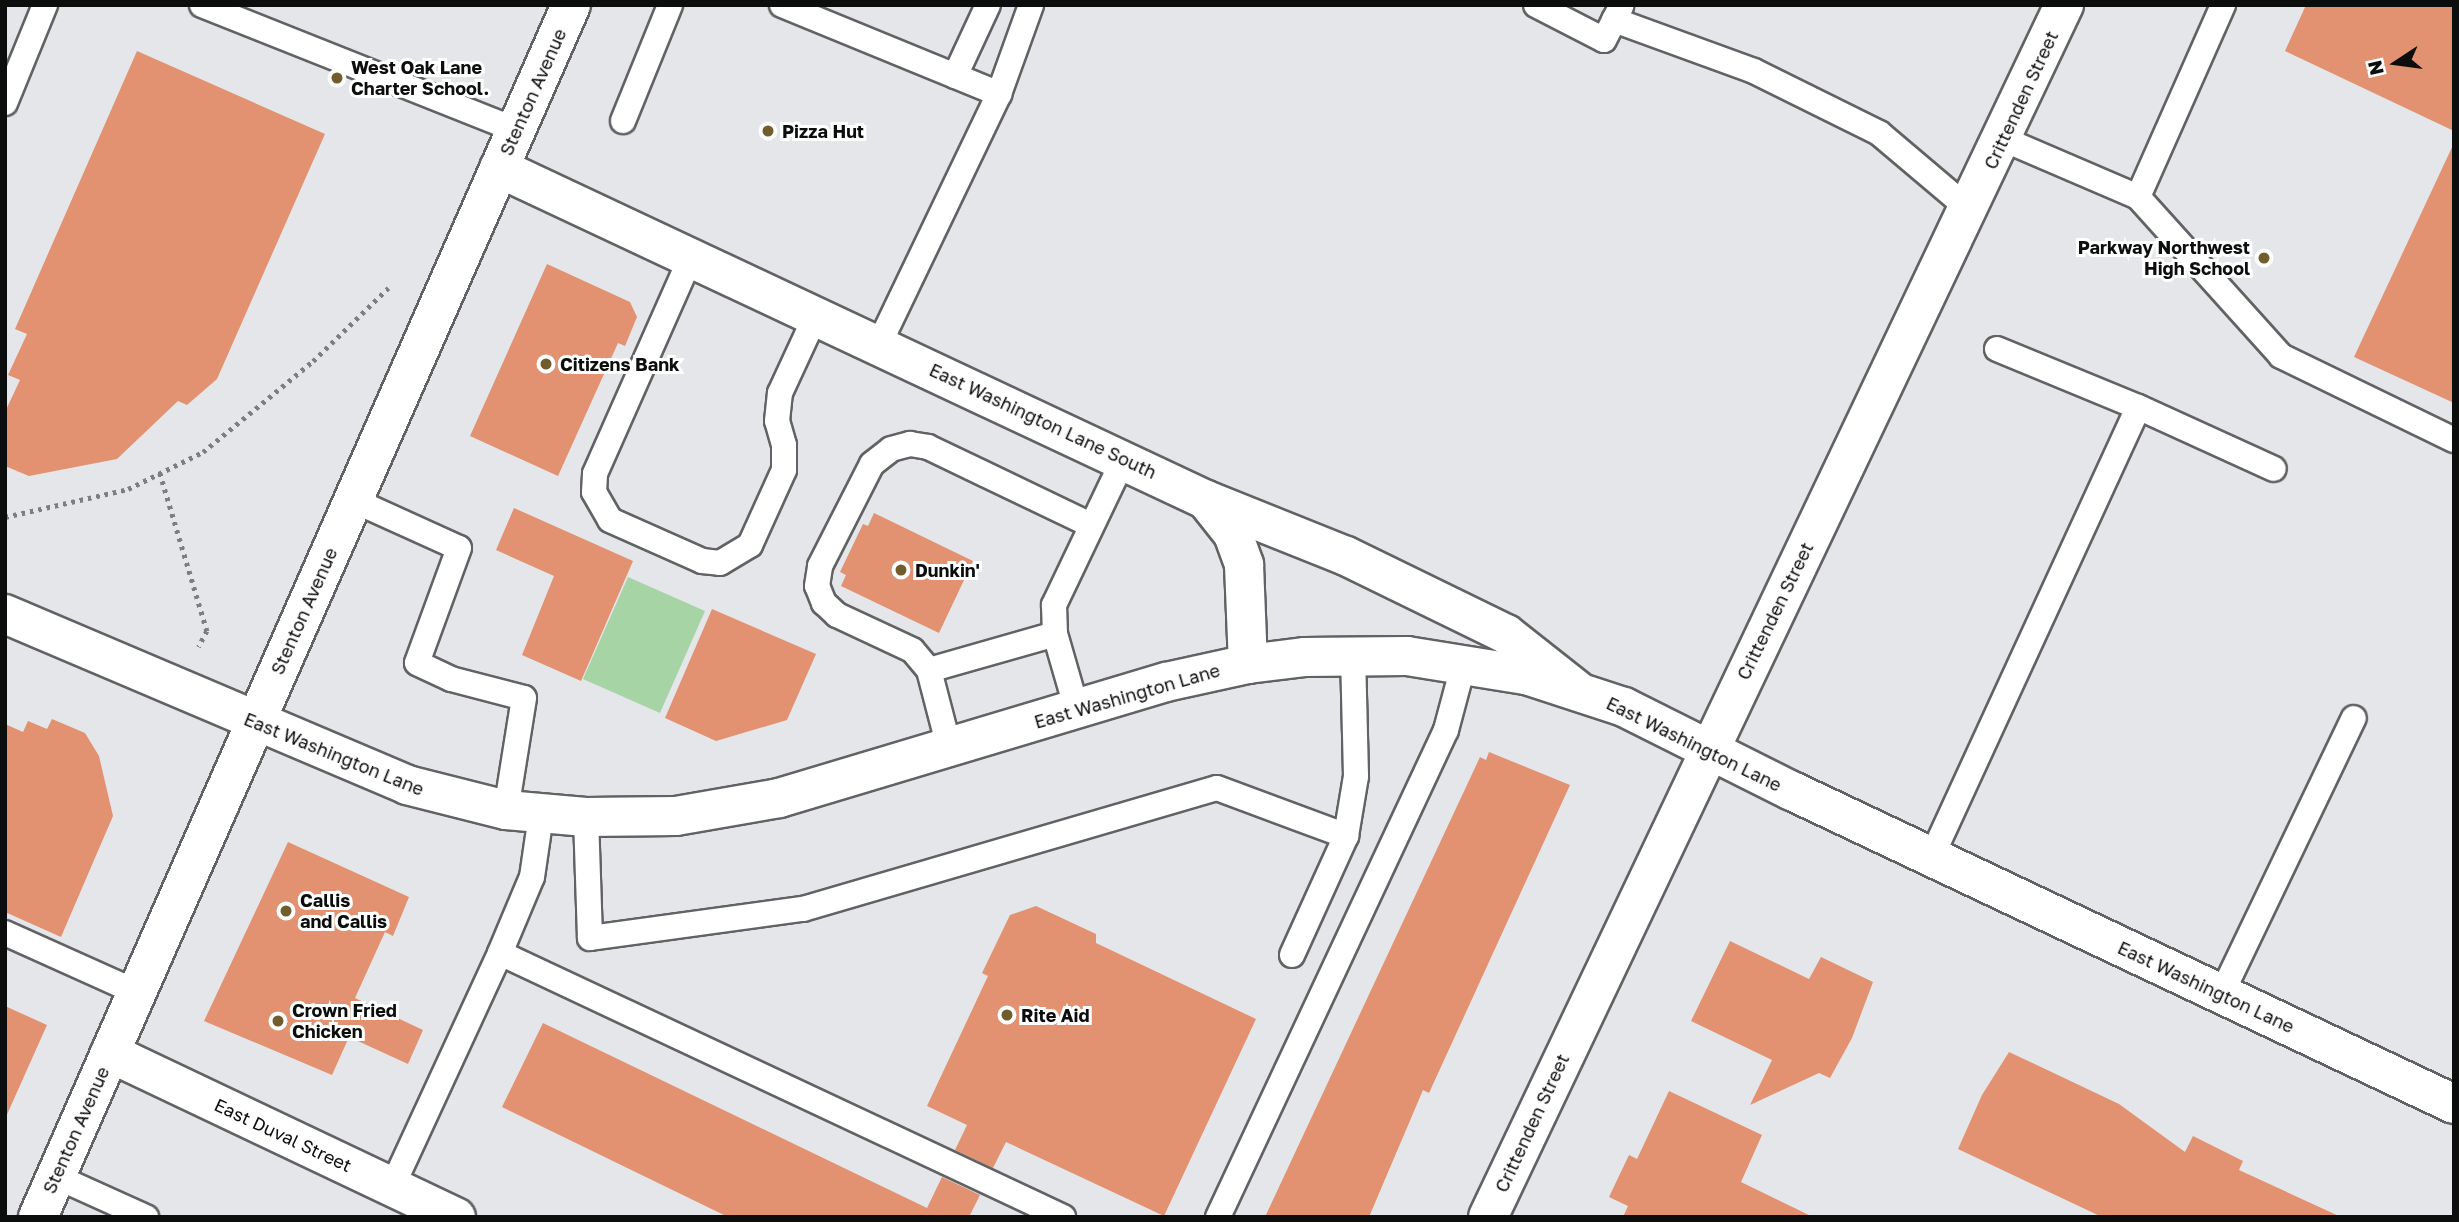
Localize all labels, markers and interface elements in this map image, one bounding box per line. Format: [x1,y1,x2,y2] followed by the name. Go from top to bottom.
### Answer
[495,25,571,159] street label: Stenton Avenue
[1979,27,2063,173] street label: Crittenden Street
[2361,28,2431,98] north arrow
[351,57,489,100] place label: West Oak Lane Charter School.
[2362,58,2388,77] text: N
[329,70,345,86] marker: West Oak Lane Charter School.
[782,120,864,142] place label: Pizza Hut
[760,123,776,139] marker: Pizza Hut
[2078,237,2250,280] place label: Parkway Northwest High School
[2256,250,2272,266] marker: Parkway Northwest High School
[560,353,679,375] place label: Citizens Bank
[538,356,554,372] marker: Citizens Bank
[926,359,1160,483] street label: East Washington Lane South
[1732,539,1818,683] street label: Crittenden Street
[266,544,342,678] street label: Stenton Avenue
[915,559,980,581] place label: Dunkin'
[893,562,909,578] marker: Dunkin'
[1032,659,1222,733] street label: East Washington Lane
[1603,692,1785,796] street label: East Washington Lane
[241,708,427,800] street label: East Washington Lane
[300,890,387,932] place label: Callis and Callis
[278,903,294,919] marker: Callis and Callis
[2114,937,2298,1037] street label: East Washington Lane
[292,1000,397,1042] place label: Crown Fried Chicken
[1021,1004,1090,1026] place label: Rite Aid
[999,1007,1015,1023] marker: Rite Aid
[270,1013,286,1029] marker: Crown Fried Chicken
[1490,1050,1574,1196] street label: Crittenden Street
[38,1063,114,1197] street label: Stenton Avenue
[211,1094,355,1176] street label: East Duval Street

